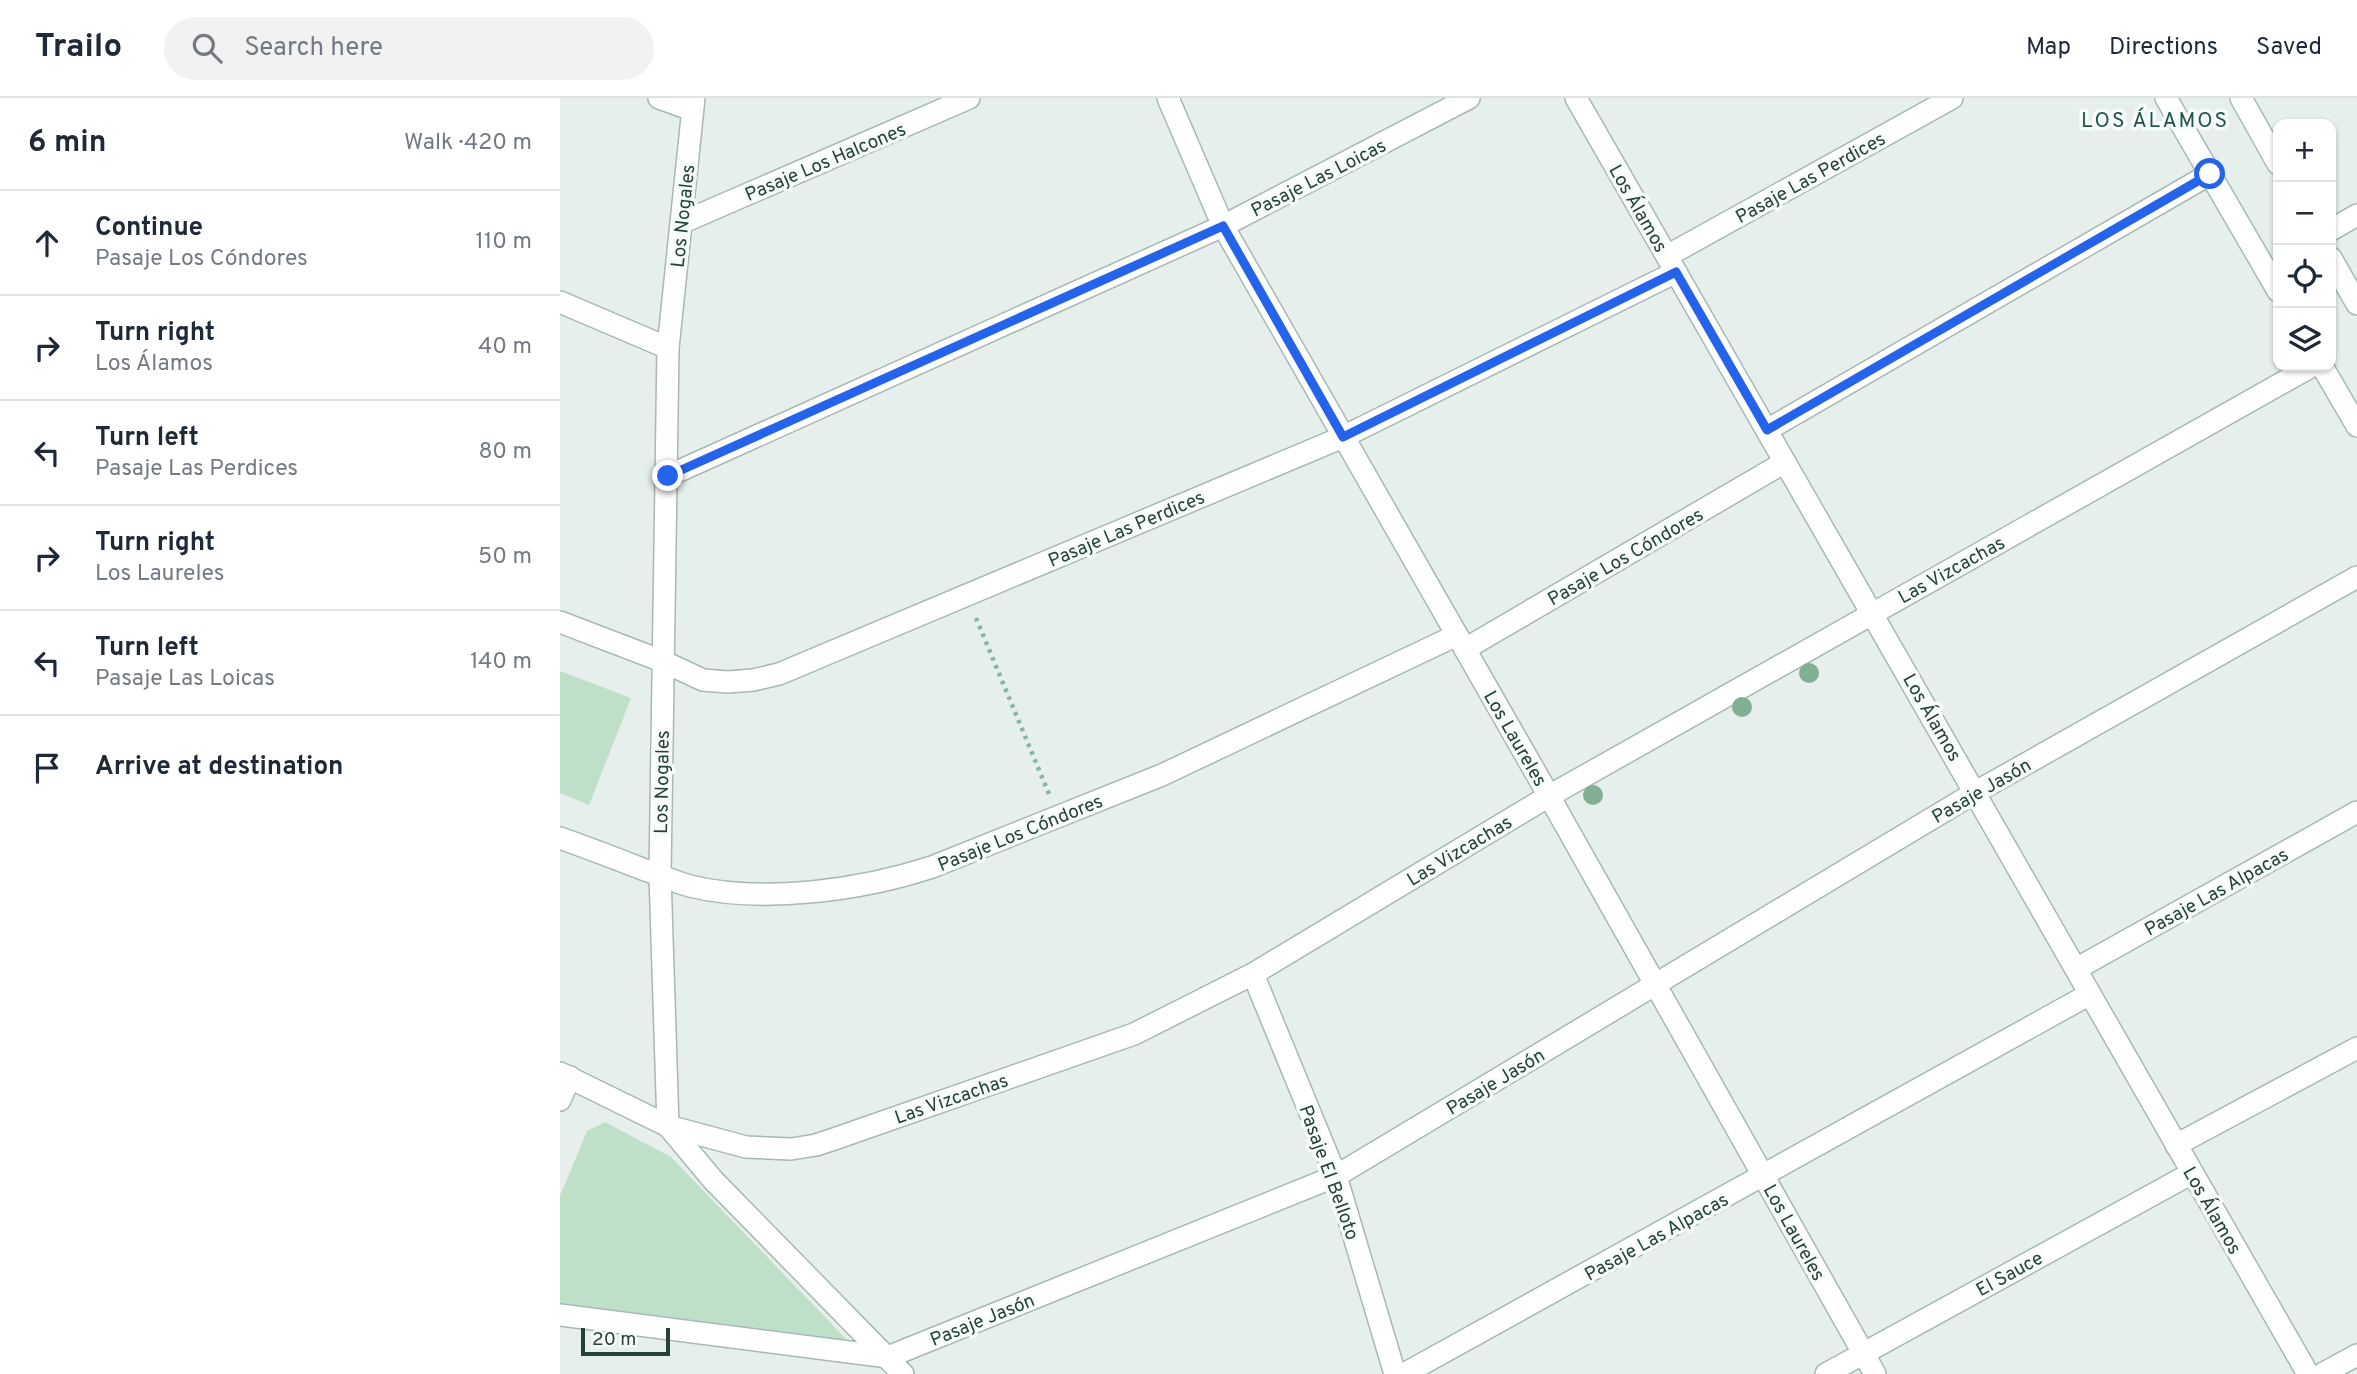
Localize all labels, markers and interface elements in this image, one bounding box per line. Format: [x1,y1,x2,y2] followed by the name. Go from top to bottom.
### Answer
[164,17,654,80] search box
[35,27,122,69] text: Trailo
[188,29,226,67] icon: search
[244,32,383,65] text: Search here
[2026,33,2071,63] text: Map
[2109,33,2218,63] text: Directions
[2256,33,2322,63] text: Saved
[2081,107,2229,135] district label: LOS ÁLAMOS
[742,118,910,208] street label: Pasaje Los Halcones
[2273,119,2336,371] map controls
[2273,119,2336,182] button: +
[28,125,106,162] text: 6 min
[1732,128,1890,230] street label: Pasaje Las Perdices
[404,129,532,158] text: Walk · 420 m
[1247,134,1391,223] street label: Pasaje Las Loicas
[2194,158,2225,189] route start
[1603,160,1673,257] street label: Los Álamos
[667,163,701,269] street label: Los Nogales
[2273,182,2336,245] button: −
[95,212,203,245] text: Continue
[28,224,66,262] icon: ahead
[475,228,532,257] text: 110 m
[95,245,308,274] text: Pasaje Los Cóndores
[2273,245,2336,308] button: locate
[2273,308,2336,371] button: layers
[95,317,215,350] text: Turn right
[28,329,66,367] icon: right
[478,333,532,362] text: 40 m
[95,350,213,379] text: Los Álamos
[95,422,199,455] text: Turn left
[28,434,66,472] icon: left
[479,438,532,467] text: 80 m
[95,455,298,484] text: Pasaje Las Perdices
[652,460,683,491] route end
[1045,486,1209,574] street label: Pasaje Las Perdices
[1544,503,1708,612] street label: Pasaje Los Cóndores
[95,527,215,560] text: Turn right
[1894,531,2010,610] street label: Las Vizcachas
[28,539,66,577] icon: right
[478,543,532,572] text: 50 m
[95,560,224,589] text: Los Laureles
[95,632,199,665] text: Turn left
[28,644,66,682] icon: left
[470,648,532,677] text: 140 m
[95,665,275,694] text: Pasaje Las Loicas
[1897,669,1967,766] street label: Los Álamos
[1477,687,1551,791] street label: Los Laureles
[650,730,676,834] street label: Los Nogales
[28,749,66,787] icon: arrive
[95,751,343,784] text: Arrive at destination
[1928,754,2036,830] street label: Pasaje Jasón
[935,790,1107,878] street label: Pasaje Los Cóndores
[1403,811,1517,893] street label: Las Vizcachas
[2141,843,2293,942] street label: Pasaje Las Alpacas
[1442,1044,1550,1122] street label: Pasaje Jasón
[892,1069,1012,1131] street label: Las Vizcachas
[1293,1102,1364,1244] street label: Pasaje El Belloto
[2177,1162,2247,1259] street label: Los Álamos
[1757,1180,1830,1286] street label: Los Laureles
[1581,1188,1733,1287] street label: Pasaje Las Alpacas
[1972,1247,2048,1303] street label: El Sauce
[927,1289,1039,1353] street label: Pasaje Jasón
[581,1325,670,1357] scale bar
[592,1328,636,1352] text: 20 m

